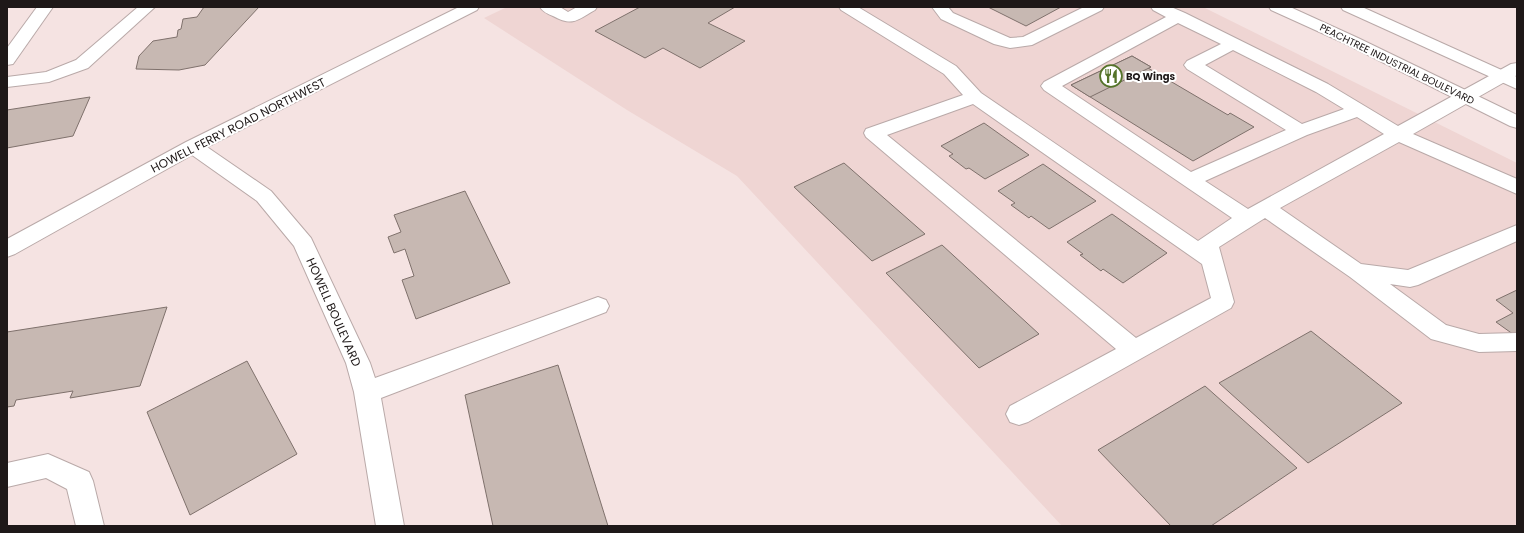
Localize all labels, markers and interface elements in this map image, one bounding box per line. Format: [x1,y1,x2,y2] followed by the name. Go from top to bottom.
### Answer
[1317,20,1477,108] street label: PEACHTREE INDUSTRIAL BOULEVARD
[1098,63,1124,89] restaurant icon: BQ Wings
[1126,69,1176,84] place label: BQ Wings
[148,73,329,177] street label: HOWELL FERRY ROAD NORTHWEST
[302,255,366,369] street label: HOWELL BOULEVARD

